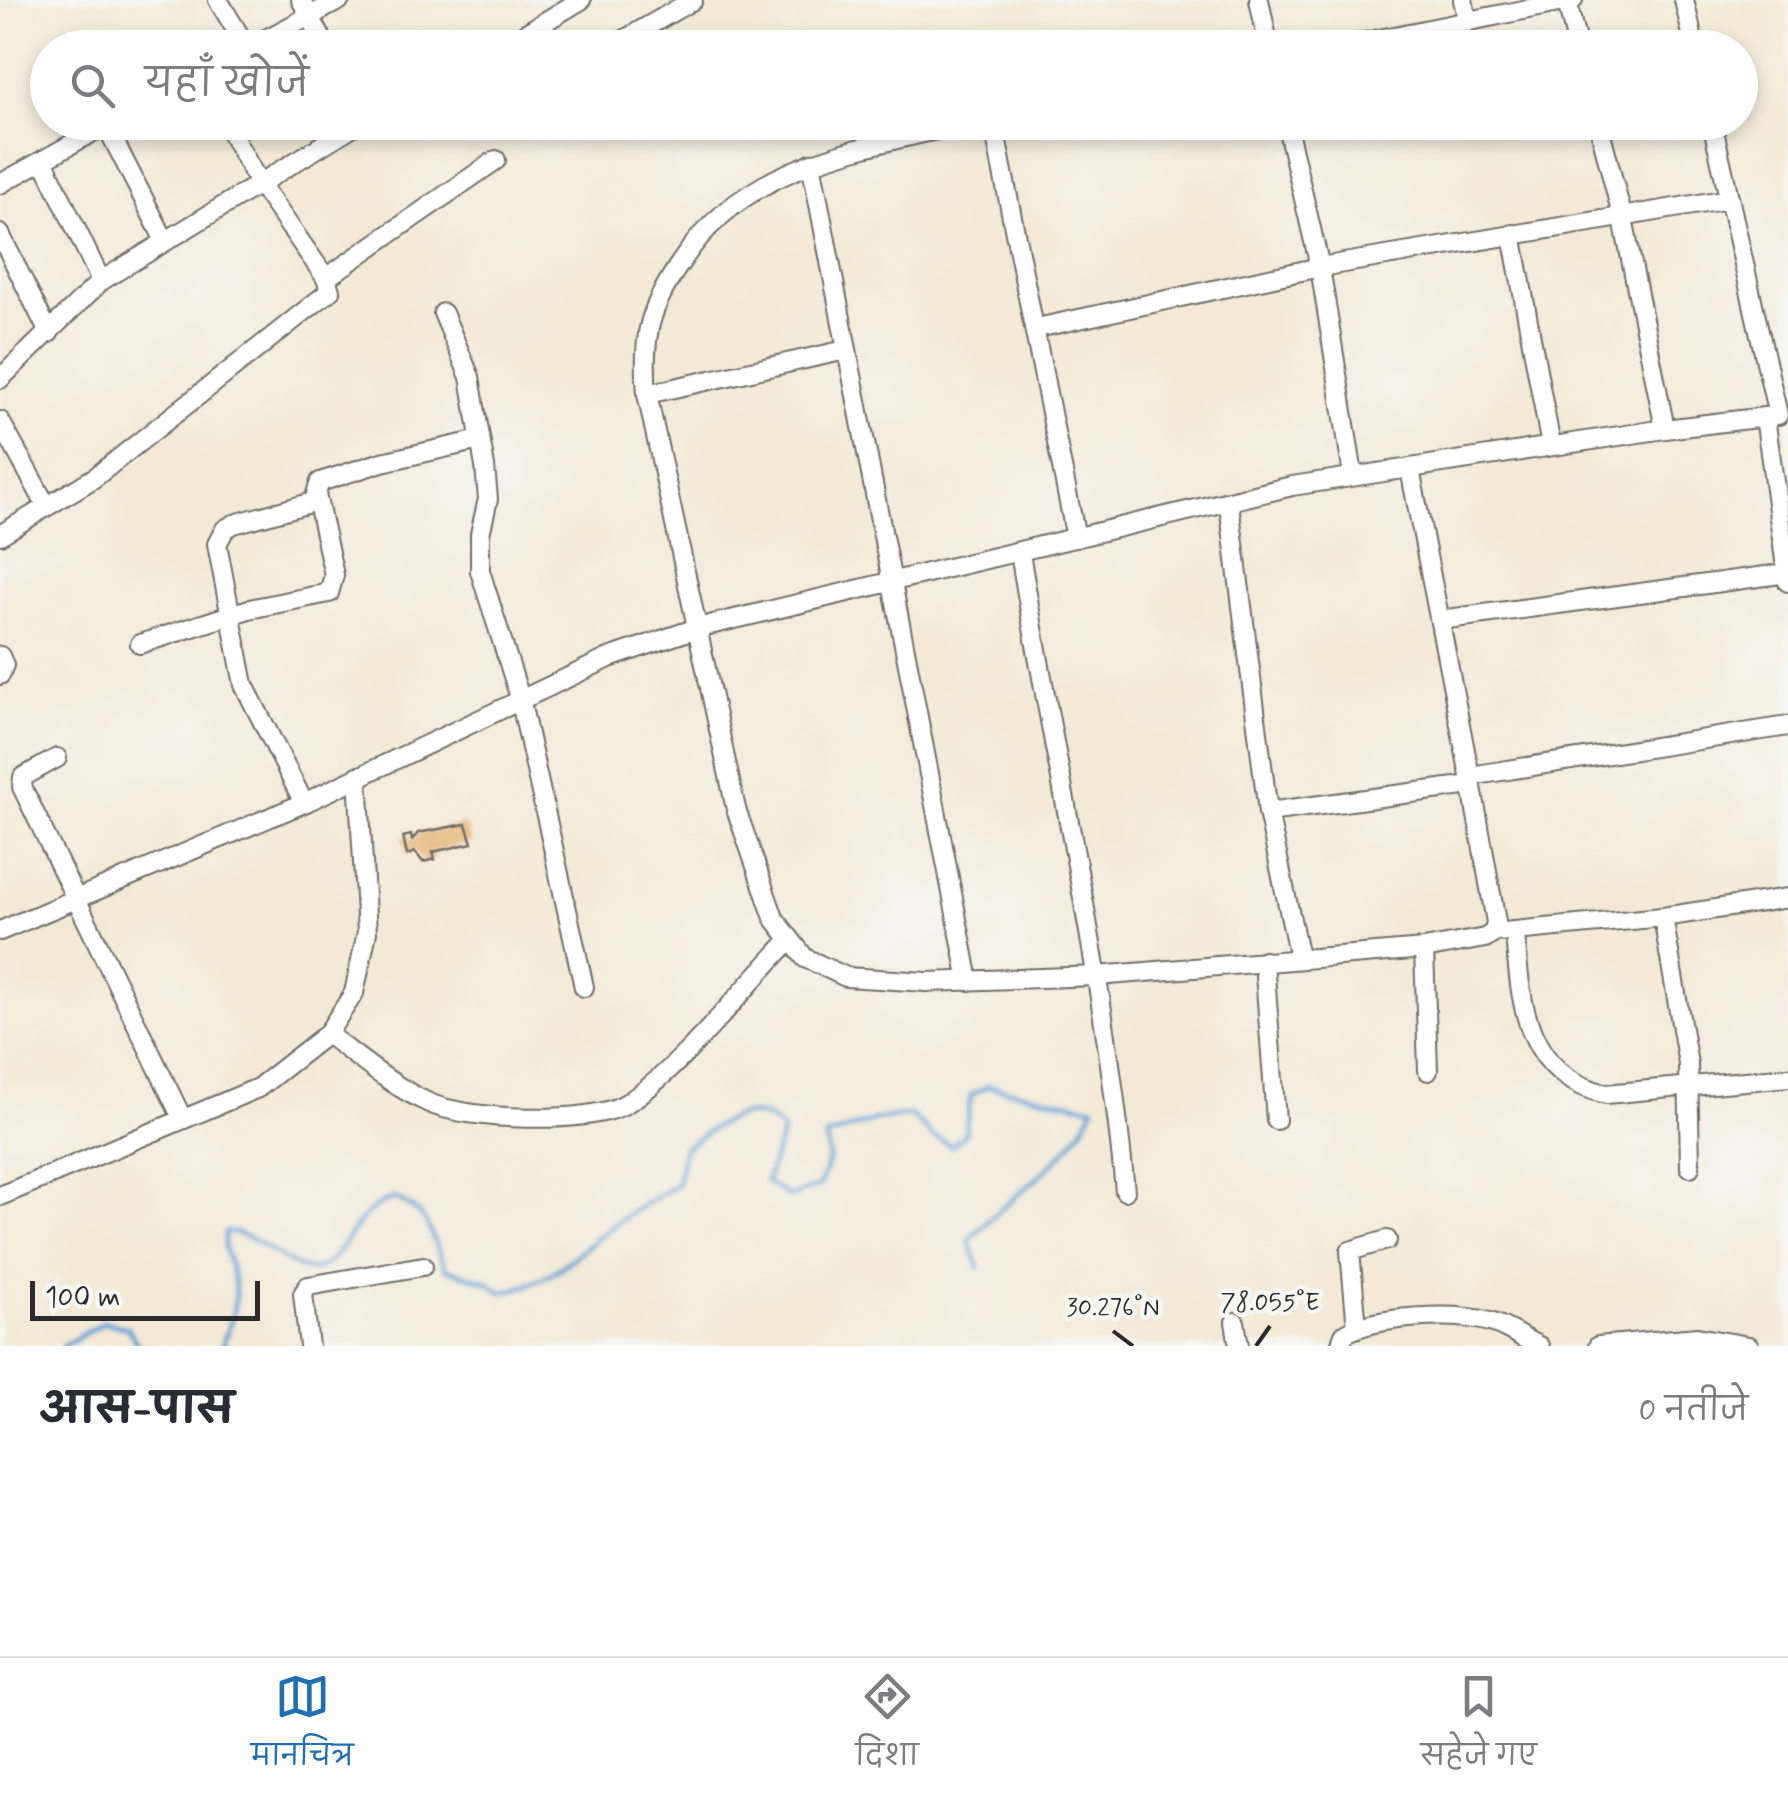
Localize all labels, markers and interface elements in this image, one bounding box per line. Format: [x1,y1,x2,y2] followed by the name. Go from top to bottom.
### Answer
[30,30,1758,140] search box
[65,58,120,113] icon: search
[145,60,309,109] text: यहाँ खोजें
[30,1276,260,1320] scale bar
[45,1280,120,1317] text: 100 m
[1220,1287,1320,1320] text: 78.055°E
[1066,1292,1160,1325] text: 30.276°N
[40,1383,234,1438] text: आस-पास
[1638,1390,1748,1432] text: 0 नतीजे
[251,1669,354,1786] tab: मानचित्र
[855,1669,919,1786] tab: दिशा
[1420,1669,1537,1786] tab: सहेजे गए

